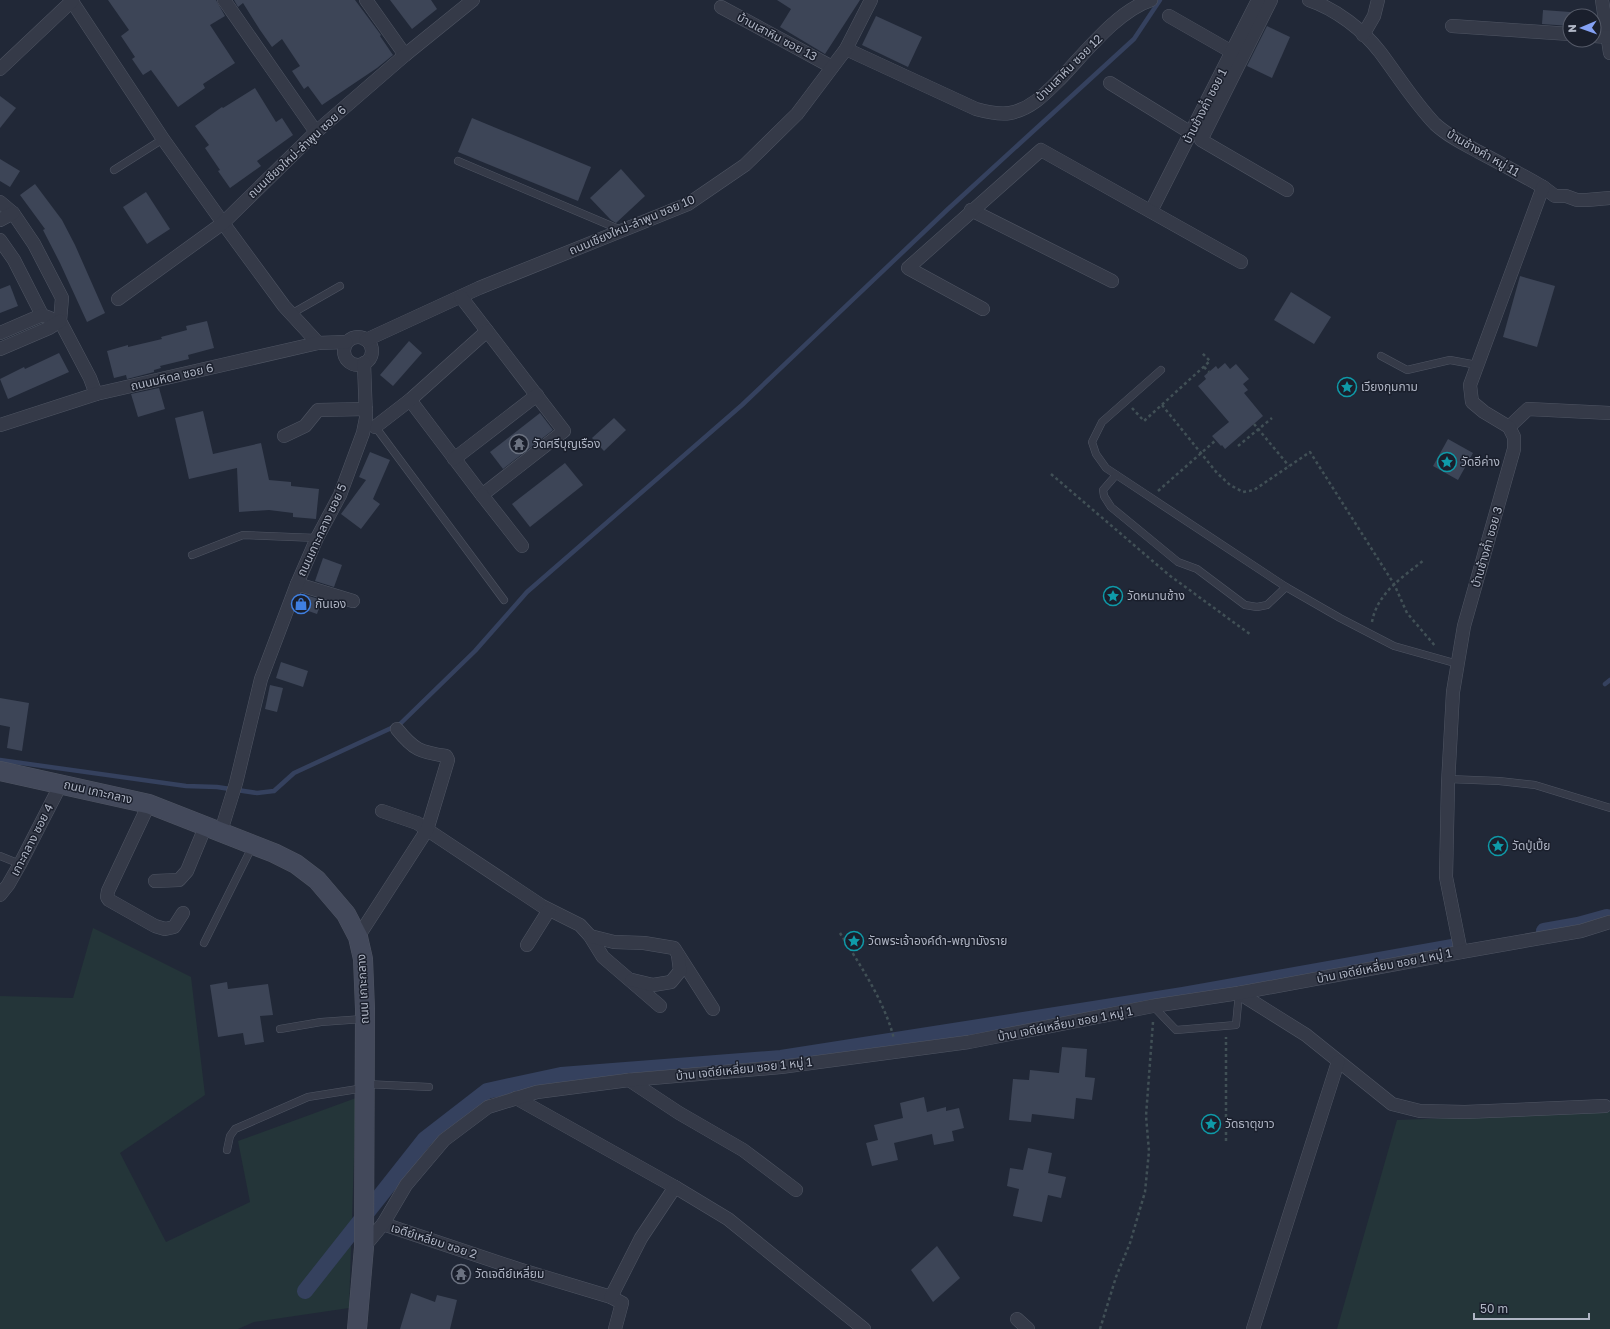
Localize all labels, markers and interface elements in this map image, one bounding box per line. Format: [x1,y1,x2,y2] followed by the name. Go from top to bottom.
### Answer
[1562,8,1602,48] north arrow
[735,9,820,64] street label: บ้านเสาหิน ซอย 13
[1565,24,1578,33] text: N
[1032,31,1105,104] street label: บ้านเสาหิน ซอย 12
[1178,65,1230,146] street label: บ้านช้างค้ำ ซอย 1
[244,102,349,201] street label: ถนนเชียงใหม่-ลำพูน ซอย 6
[1444,126,1523,180] street label: บ้านช้างคำ หมู่ 11
[567,191,697,258] street label: ถนนเชียงใหม่-ลำพูน ซอย 10
[129,360,215,393] street label: ถนนมหิดล ซอย 6
[1336,376,1358,398] place icon: เวียงกุมกาม
[1361,379,1418,394] place label: เวียงกุมกาม
[508,433,530,455] temple icon: วัดศรีบุญเรือง
[533,436,600,451] place label: วัดศรีบุญเรือง
[1436,451,1458,473] place icon: วัดอีค่าง
[1461,454,1500,469] place label: วัดอีค่าง
[293,481,350,579] street label: ถนนเกาะกลาง ซอย 5
[1467,504,1505,589] street label: บ้านช้างค้ำ ซอย 3
[1102,585,1124,607] place icon: วัดหนานช้าง
[1127,588,1185,603] place label: วัดหนานช้าง
[290,593,312,615] shop icon: กันเอง
[315,596,346,611] place label: กันเอง
[62,776,134,807] street label: ถนน เกาะกลาง
[7,801,56,878] street label: เกาะกลาง ซอย 4
[1487,835,1509,857] place icon: วัดปู่เปี้ย
[1512,837,1550,853] place label: วัดปู่เปี้ย
[843,930,865,952] place icon: วัดพระเจ้าองค์ดำ-พญามังราย
[868,933,1007,948] place label: วัดพระเจ้าองค์ดำ-พญามังราย
[1315,944,1453,986] street label: บ้าน เจดีย์เหลี่ยม ซอย 1 หมู่ 1
[353,954,372,1024] street label: ถนน เกาะกลาง
[996,1002,1134,1044] street label: บ้าน เจดีย์เหลี่ยม ซอย 1 หมู่ 1
[675,1053,813,1083] street label: บ้าน เจดีย์เหลี่ยม ซอย 1 หมู่ 1
[1200,1113,1222,1135] place icon: วัดธาตุขาว
[1225,1116,1275,1131] place label: วัดธาตุขาว
[389,1219,479,1262] street label: เจดีย์เหลี่ยม ซอย 2
[450,1263,472,1285] temple icon: วัดเจดีย์เหลี่ยม
[475,1265,544,1281] place label: วัดเจดีย์เหลี่ยม
[1474,1295,1589,1321] scale bar
[1480,1301,1508,1316] text: 50 m

